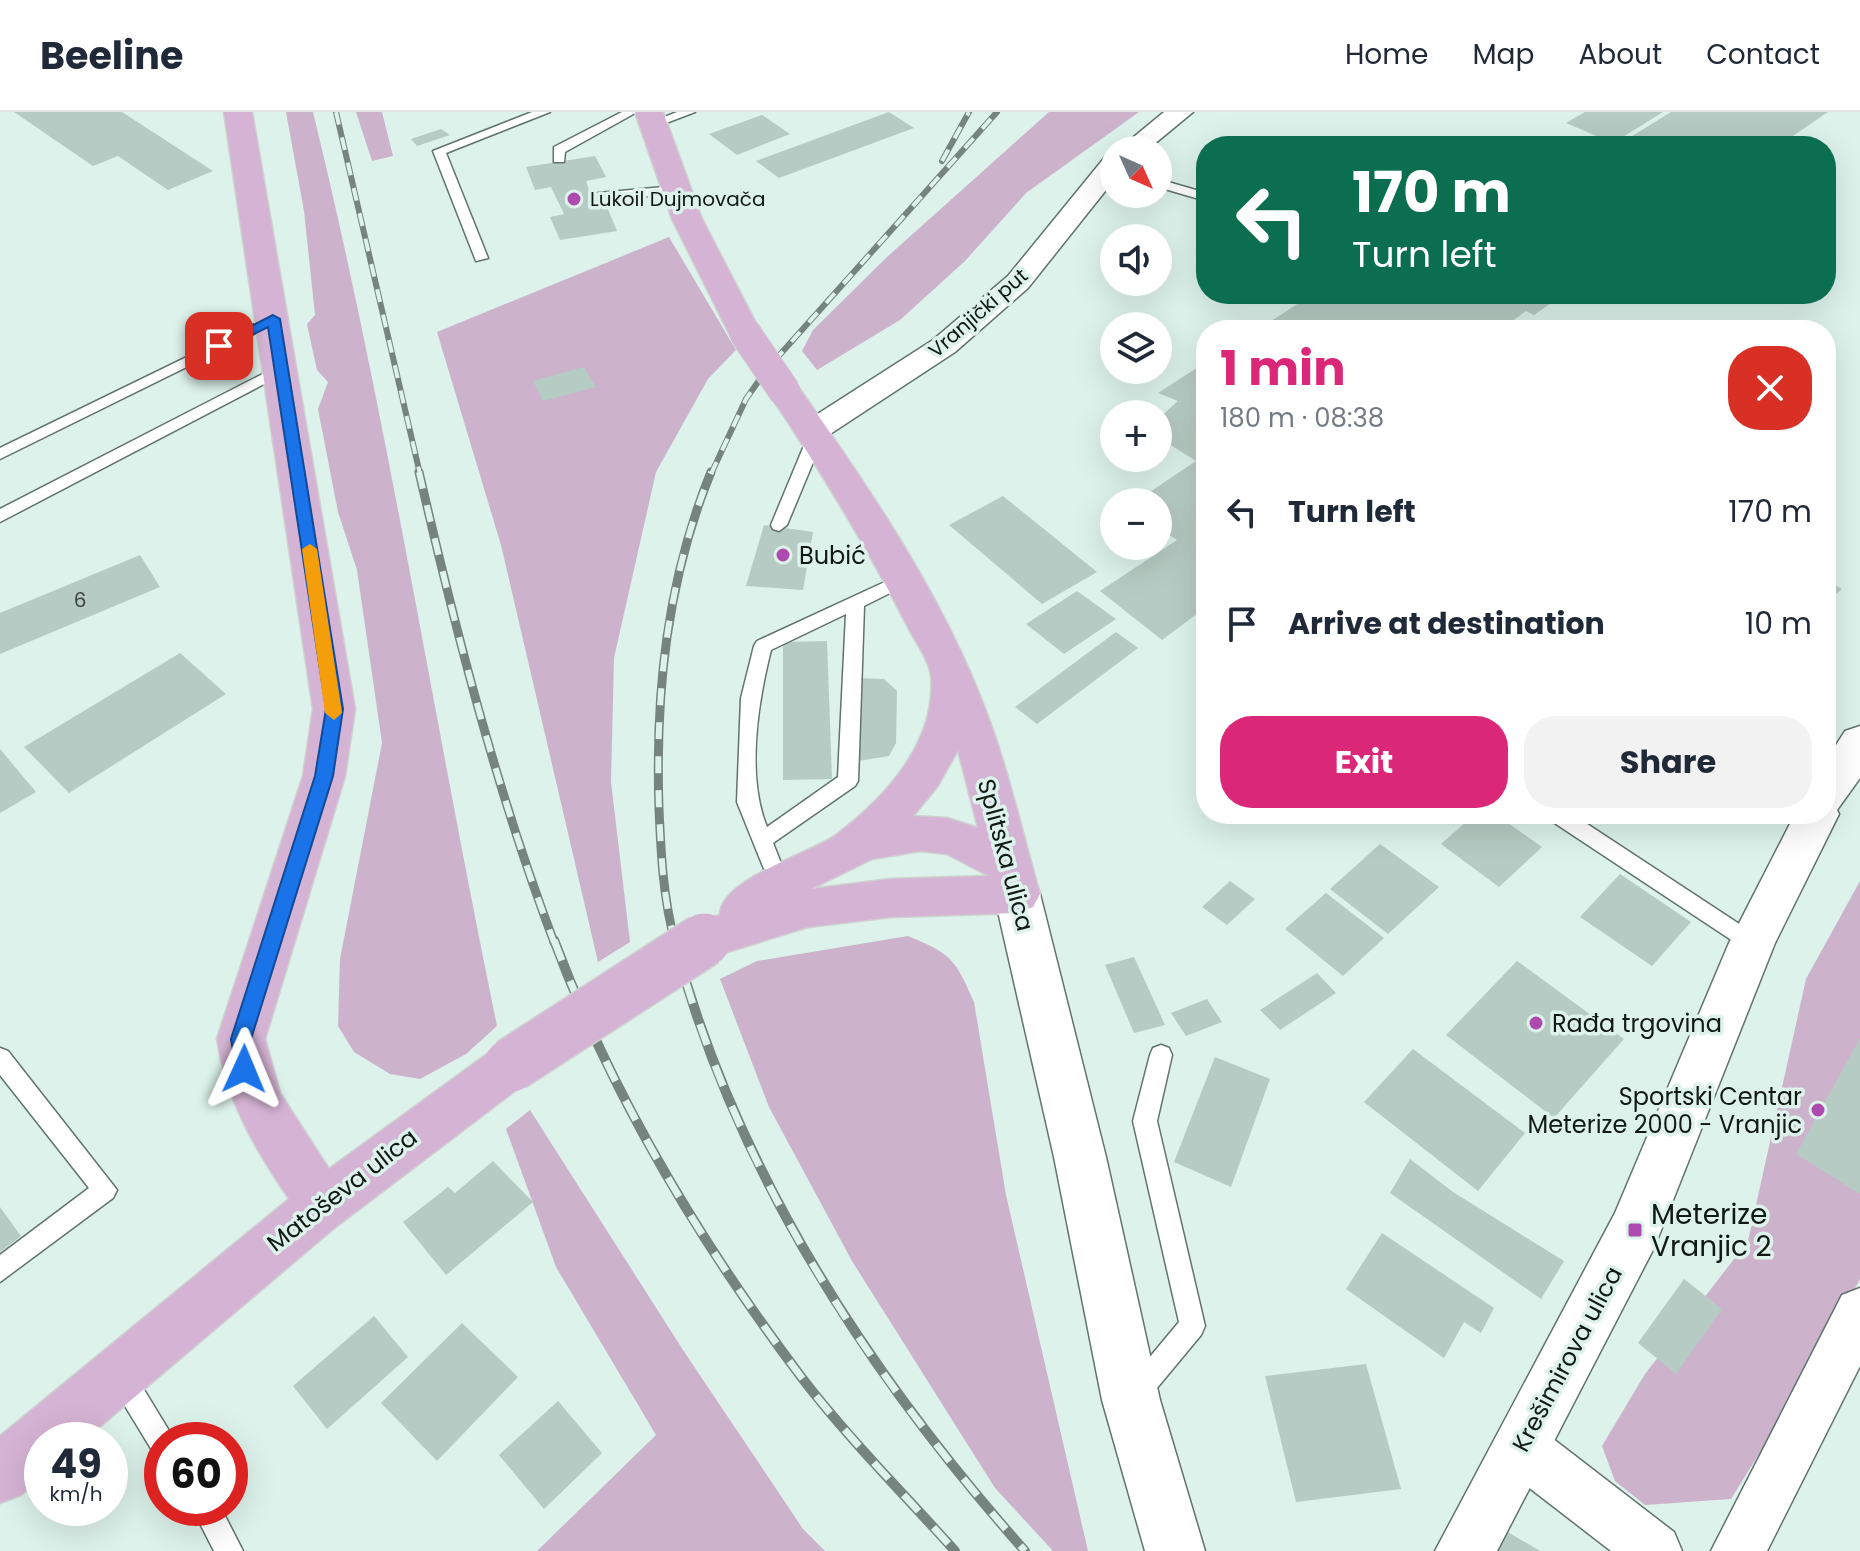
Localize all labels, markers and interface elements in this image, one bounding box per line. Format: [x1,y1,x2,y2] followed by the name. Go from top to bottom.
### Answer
[40,29,183,82] text: Beeline
[1345,35,1428,74] text: Home
[1472,35,1534,74] text: Map
[1578,35,1662,74] text: About
[1706,35,1820,74] text: Contact
[1100,136,1172,208] north arrow
[1100,136,1172,560] map controls
[1352,153,1511,232] text: 170 m
[1220,168,1324,272] icon: left
[590,185,765,213] place label: Lukoil Dujmovača
[565,190,583,208] marker: Lukoil Dujmovača
[1100,224,1172,296] button: sound
[1352,229,1497,280] text: Turn left
[922,262,1034,364] street label: Vranjički put
[185,312,253,380] pin
[1100,312,1172,384] button: layers
[197,324,241,368] icon: arrive
[1220,335,1346,402] text: 1 min
[1728,346,1812,430] button: close
[1100,400,1172,472] button: +
[1220,400,1384,436] text: 180 m · 08:38
[1100,488,1172,560] button: −
[1220,490,1264,534] icon: left
[1288,490,1416,533] text: Turn left
[1728,490,1812,533] text: 170 m
[799,539,866,572] place label: Bubić
[774,546,792,564] marker: Bubić
[74,586,86,614] house number: 6
[1220,602,1264,646] icon: arrive
[1288,602,1605,645] text: Arrive at destination
[1745,602,1812,645] text: 10 m
[1220,716,1508,808] button: Exit
[1524,716,1812,808] button: Share
[970,775,1042,935] street label: Splitska ulica
[1552,1007,1722,1040] place label: Rađa trgovina
[1527,1014,1545,1032] marker: Rađa trgovina
[202,1027,286,1111] position arrow
[1528,1080,1802,1141] place label: Sportski Centar Meterize 2000 - Vranjic
[1809,1101,1827,1119] marker: Sportski Centar Meterize 2000 - Vranjic
[260,1121,424,1259] street label: Matoševa ulica
[1651,1195,1772,1266] place label: Meterize Vranjic 2
[1626,1221,1644,1239] marker: Meterize Vranjic 2
[1504,1260,1630,1458] street label: Krešimirova ulica
[144,1422,248,1526] speed limit sign: 60
[50,1436,102,1492] text: 49
[49,1480,103,1508] text: km/h

